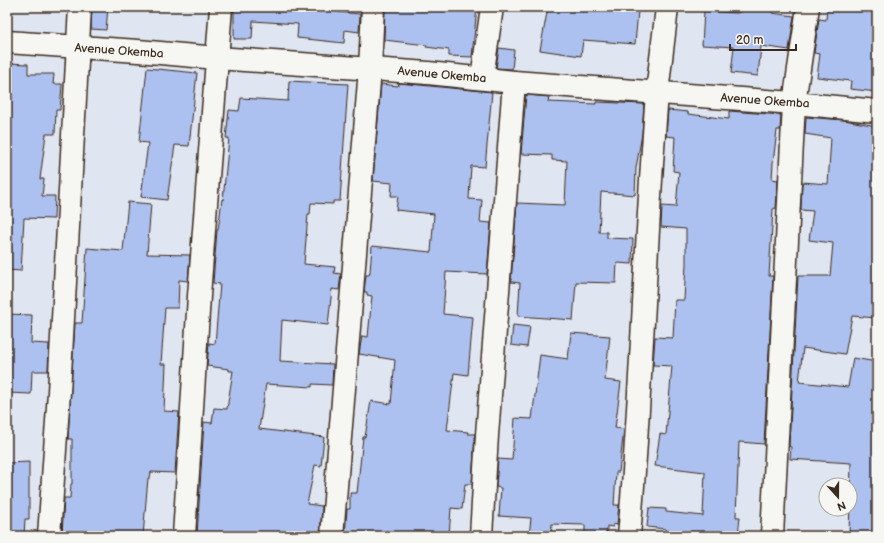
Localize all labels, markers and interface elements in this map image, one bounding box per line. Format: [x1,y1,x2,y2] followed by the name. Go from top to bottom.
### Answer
[730,26,796,52] scale bar
[736,33,763,48] text: 20 m
[74,40,164,62] street label: Avenue Okemba
[397,64,487,86] street label: Avenue Okemba
[720,90,810,112] street label: Avenue Okemba
[818,477,858,517] north arrow
[835,498,848,513] text: N

